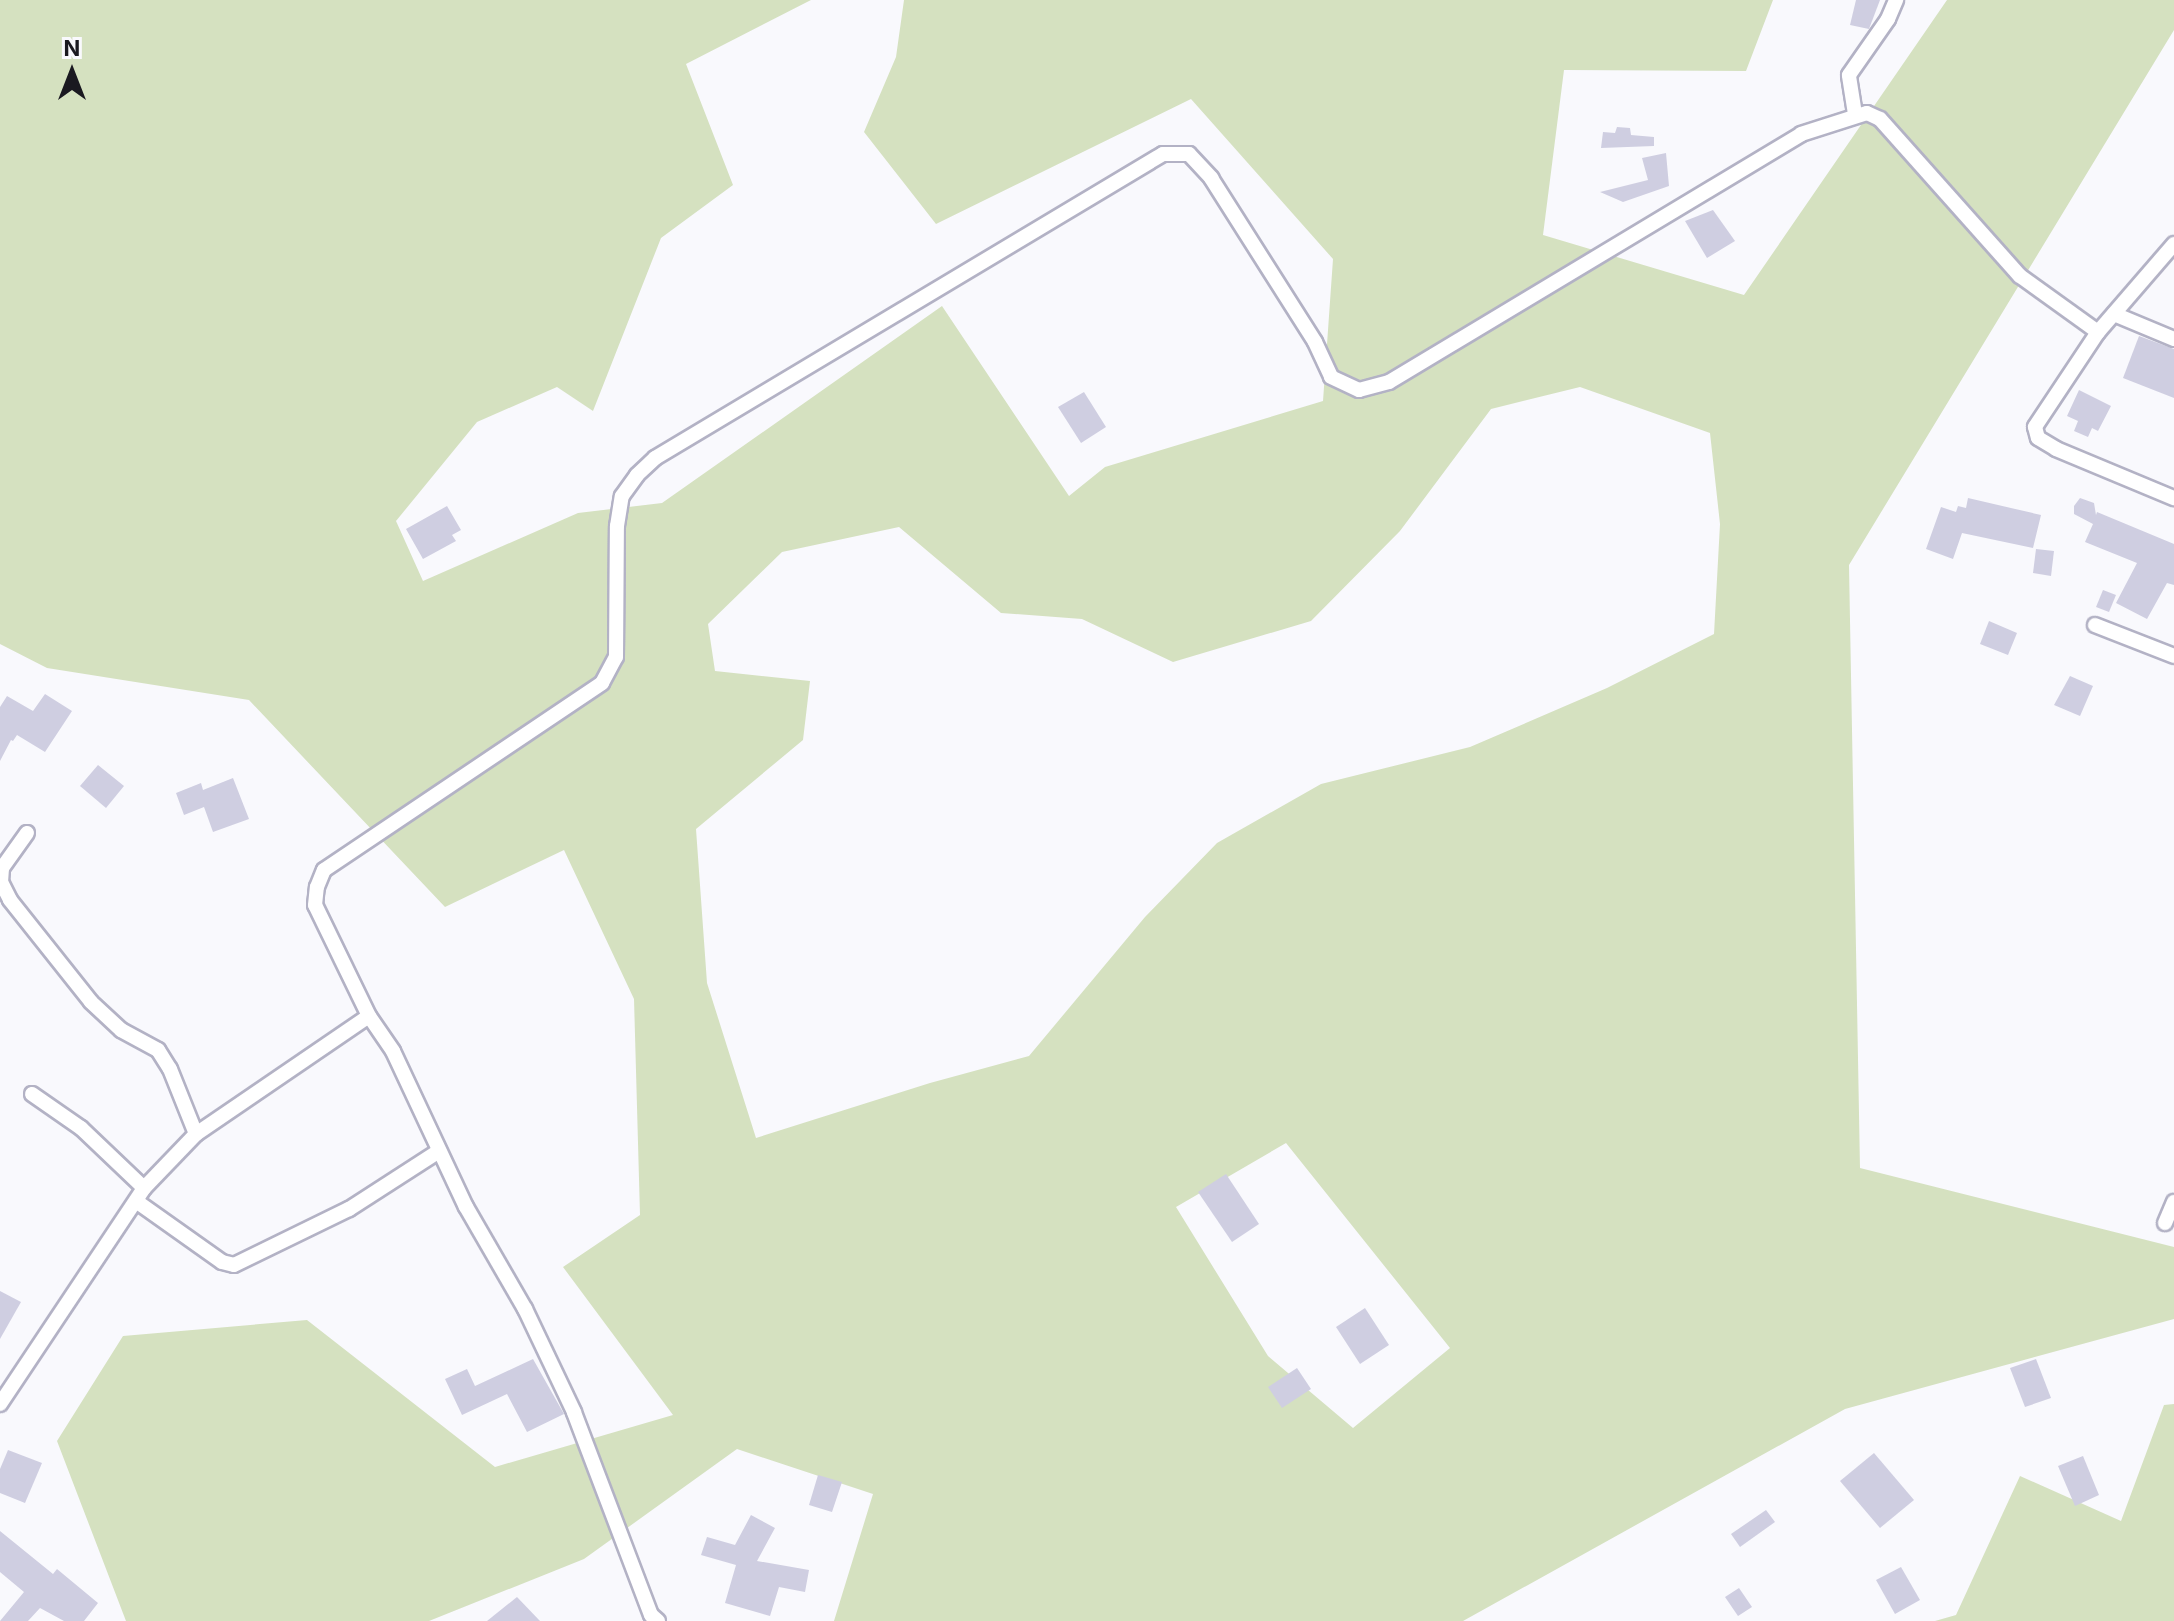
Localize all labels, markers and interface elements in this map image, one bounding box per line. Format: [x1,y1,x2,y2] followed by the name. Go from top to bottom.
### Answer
[32,32,112,112] north arrow
[64,35,80,61] text: N

